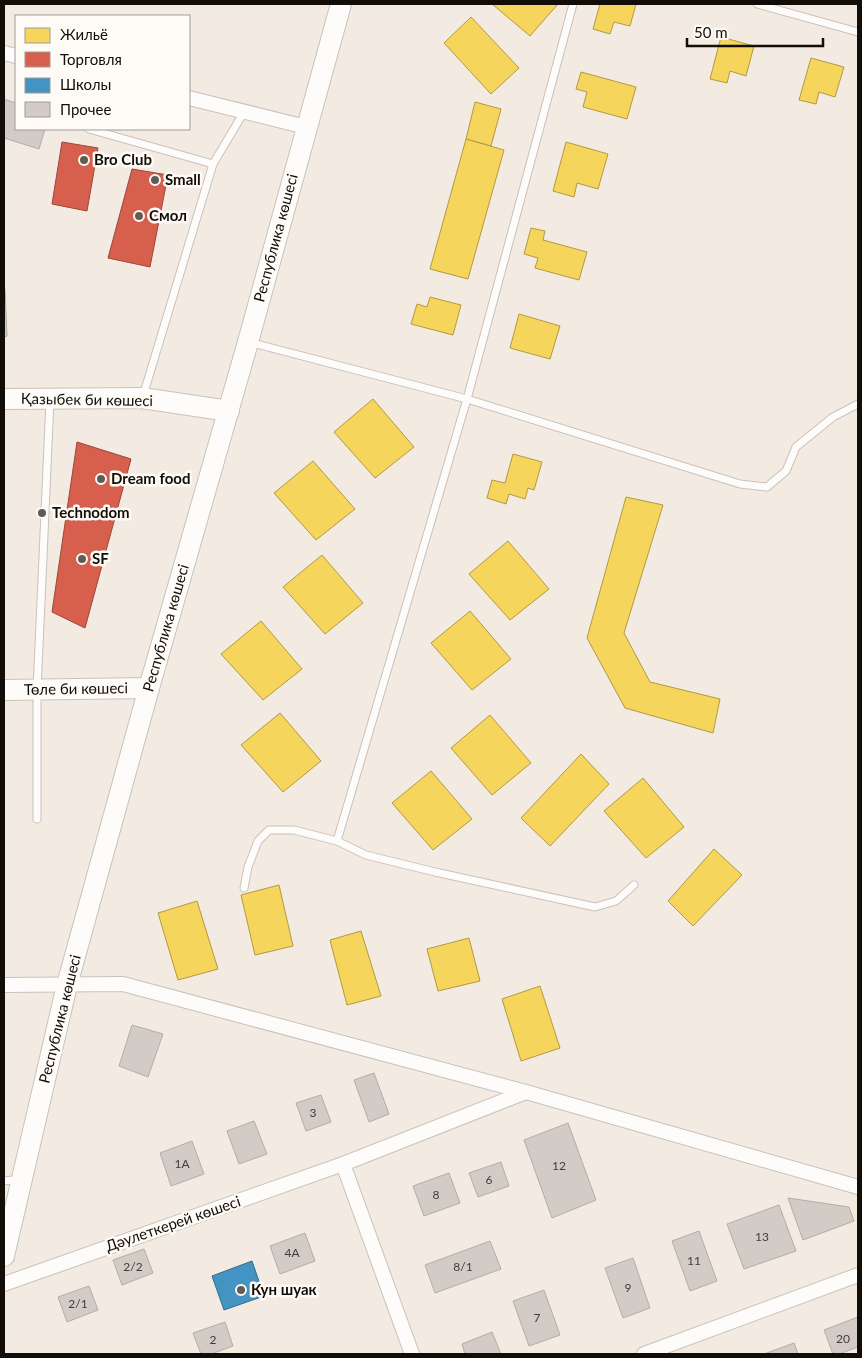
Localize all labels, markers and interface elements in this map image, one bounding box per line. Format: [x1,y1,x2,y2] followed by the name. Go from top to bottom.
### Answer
[15,15,190,130] legend
[687,15,823,47] scale bar
[694,23,728,41] text: 50 m
[60,25,108,43] text: Жильё
[60,50,122,68] text: Торговля
[60,75,111,93] text: Школы
[60,100,111,118] text: Прочее
[94,150,152,168] place label: Bro Club
[78,154,90,166] marker: Bro Club
[165,170,201,188] place label: Small
[249,172,301,304] street label: Республика көшесі
[149,174,161,186] marker: Small
[149,206,187,224] place label: Смол
[133,210,145,222] marker: Смол
[21,389,153,409] street label: Қазыбек би көшесі
[111,469,190,487] place label: Dream food
[95,473,107,485] marker: Dream food
[52,503,130,521] place label: Technodom
[36,507,48,519] marker: Technodom
[92,549,109,567] place label: SF
[76,553,88,565] marker: SF
[138,562,192,694] street label: Республика көшесі
[24,678,128,698] street label: Төле би көшесі
[34,953,84,1085] street label: Республика көшесі
[310,1105,317,1120] house number: 3
[174,1156,190,1171] house number: 1А
[552,1158,566,1173] house number: 12
[486,1172,493,1187] house number: 6
[433,1187,440,1202] house number: 8
[103,1192,243,1255] street label: Дәулеткерей көшесі
[755,1229,769,1244] house number: 13
[284,1245,300,1260] house number: 4А
[687,1253,701,1268] house number: 11
[123,1259,143,1274] house number: 2/2
[453,1259,473,1274] house number: 8/1
[251,1280,318,1298] place label: Кун шуак
[625,1280,632,1295] house number: 9
[235,1284,247,1296] marker: Кун шуак
[68,1296,88,1311] house number: 2/1
[534,1310,541,1325] house number: 7
[836,1331,850,1346] house number: 20
[210,1332,217,1347] house number: 2

